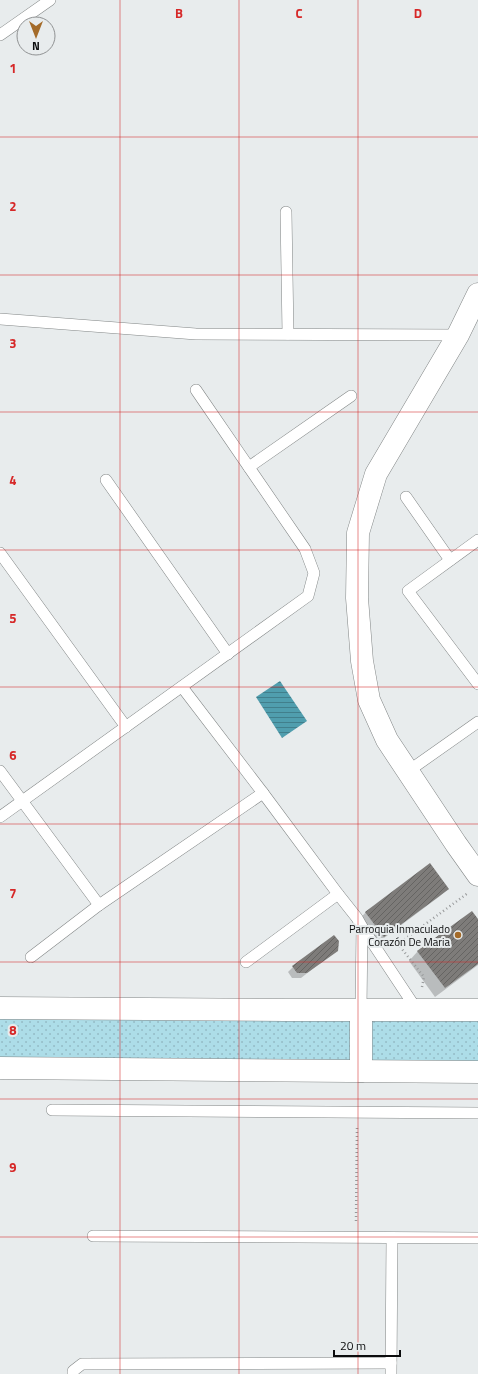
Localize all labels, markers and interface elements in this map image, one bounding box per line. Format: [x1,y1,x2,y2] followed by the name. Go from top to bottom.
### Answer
[175,3,183,23] text: B
[295,3,303,23] text: C
[414,3,422,23] text: D
[16,16,56,56] north arrow
[32,38,40,54] text: N
[9,58,17,78] text: 1
[9,196,17,216] text: 2
[9,333,17,353] text: 3
[9,470,17,490] text: 4
[9,608,17,628] text: 5
[9,745,17,765] text: 6
[9,883,17,903] text: 7
[349,921,450,950] place label: Parroquia Inmaculado Corazón De Maria
[453,930,463,940] marker: Parroquia Inmaculado Corazón De Maria
[9,1020,17,1040] text: 8
[9,1157,17,1177] text: 9
[334,1332,400,1358] scale bar
[340,1336,366,1355] text: 20 m

